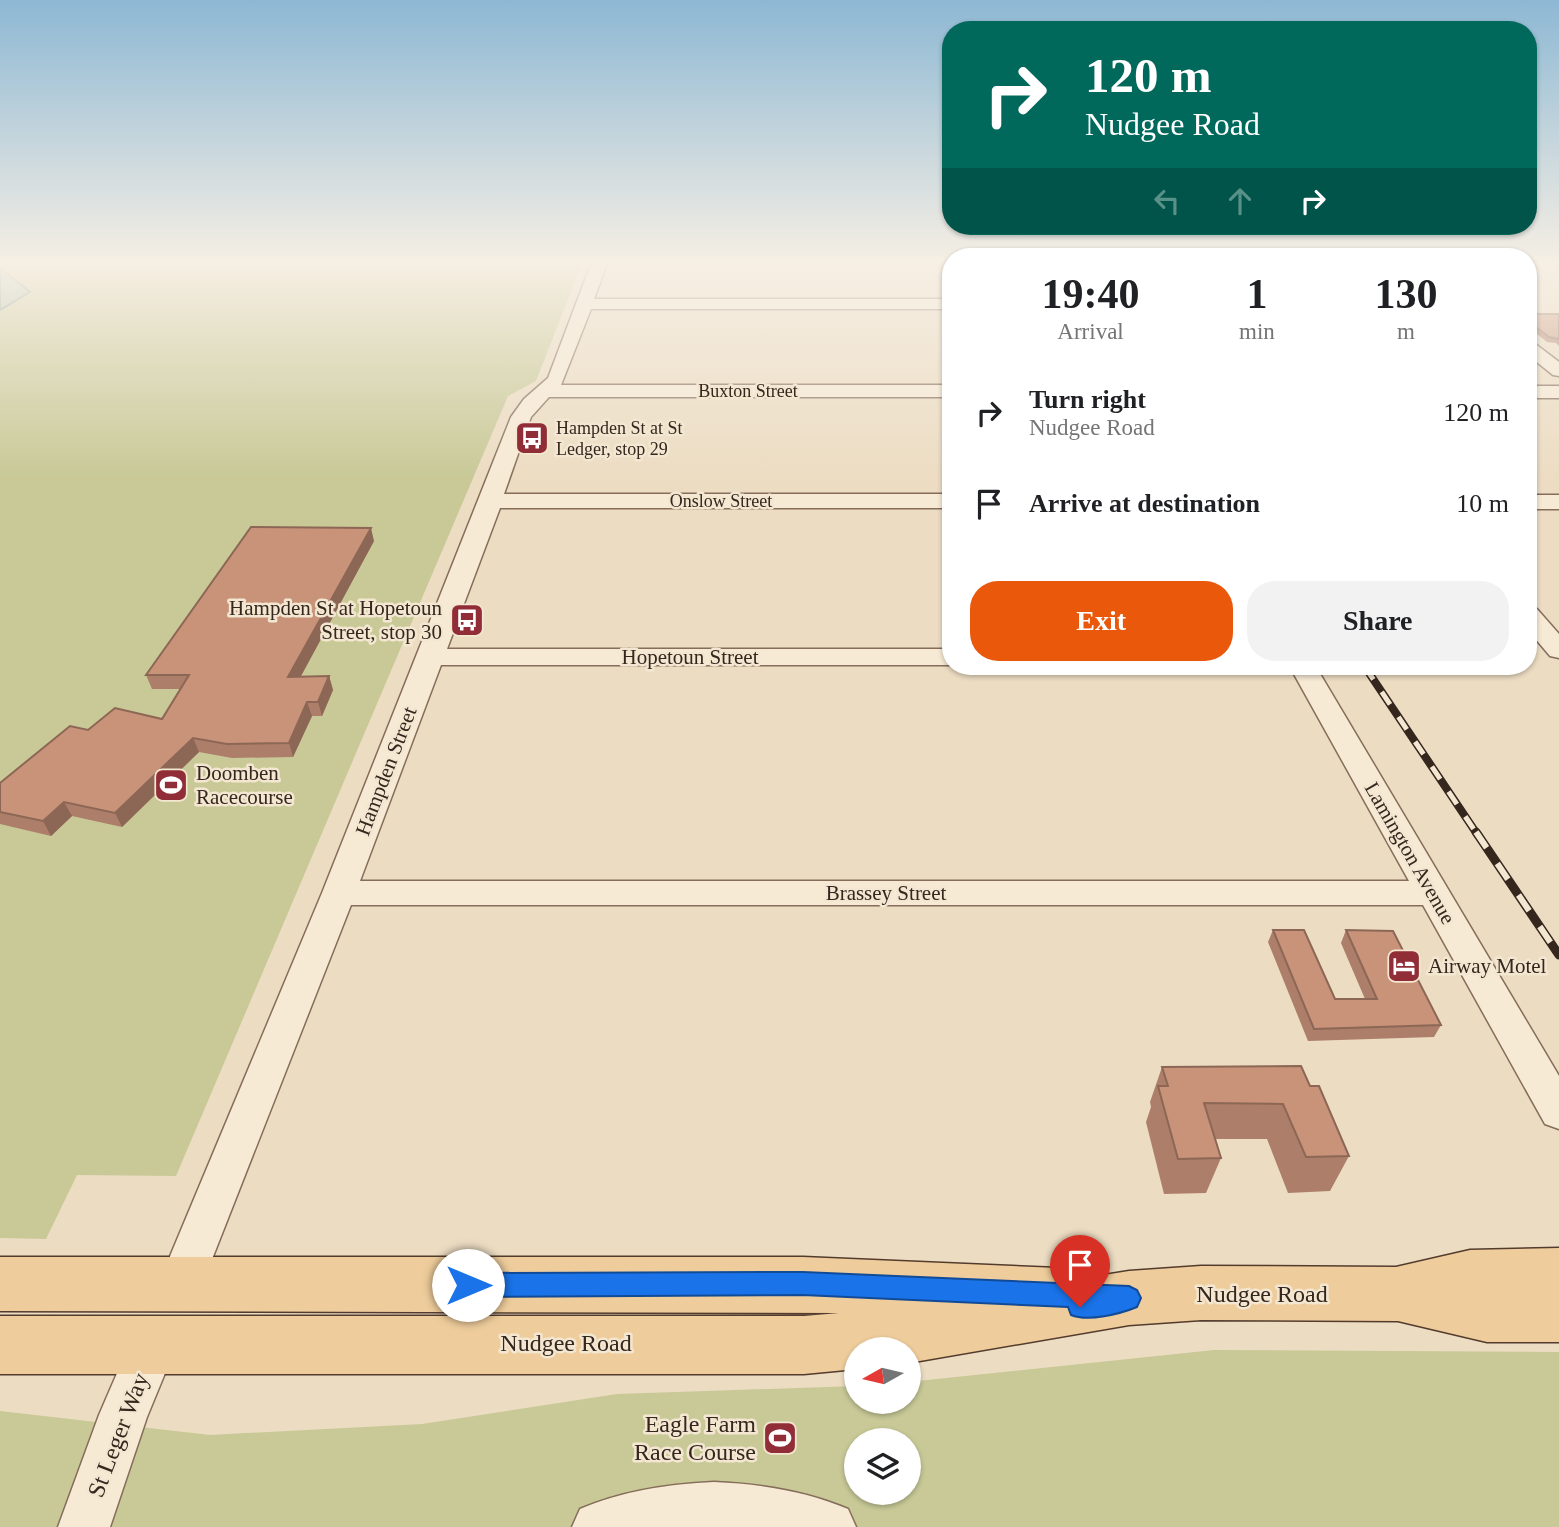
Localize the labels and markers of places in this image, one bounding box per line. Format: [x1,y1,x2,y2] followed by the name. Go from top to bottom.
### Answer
[556,418,683,459] place label: Hampden St at St Ledger, stop 29
[513,419,551,457] bus stop icon: Hampden St at St Ledger, stop 29
[229,596,442,644] place label: Hampden St at Hopetoun Street, stop 30
[448,601,486,639] bus stop icon: Hampden St at Hopetoun Street, stop 30
[196,761,293,809] place label: Doomben Racecourse
[152,766,190,804] sports icon: Doomben Racecourse
[1385,947,1423,985] hotel icon: Airway Motel
[1428,954,1547,978] place label: Airway Motel
[1050,1235,1110,1307] pin
[634,1411,756,1465] place label: Eagle Farm Race Course
[761,1419,799,1457] sports icon: Eagle Farm Race Course

